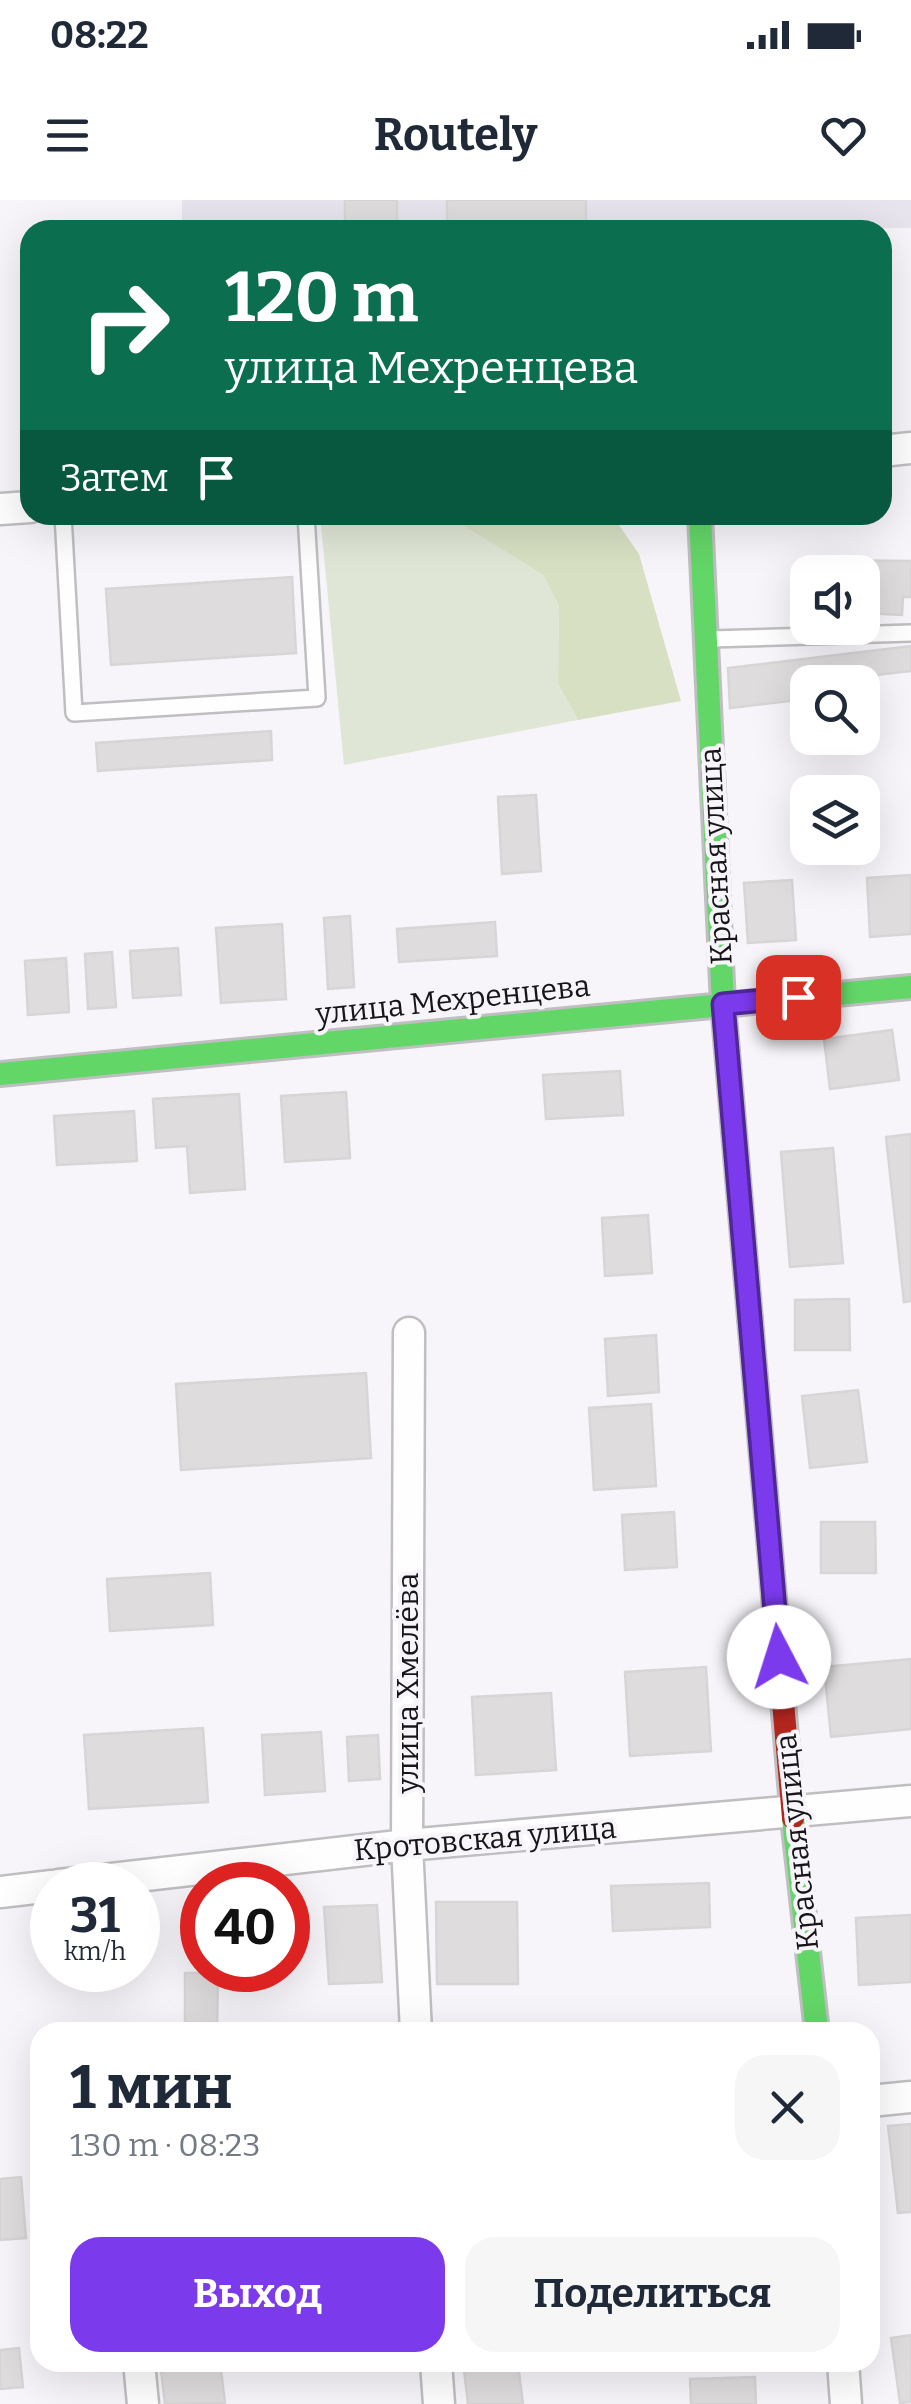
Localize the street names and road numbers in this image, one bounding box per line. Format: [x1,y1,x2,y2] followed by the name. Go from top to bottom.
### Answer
[692,747,740,965] street label: Красная улица
[313,968,592,1032] street label: улица Мехренцева
[390,1573,426,1794] street label: улица Хмелёва
[768,1732,826,1952] street label: Красная улица
[352,1810,618,1868] street label: Кротовская улица

